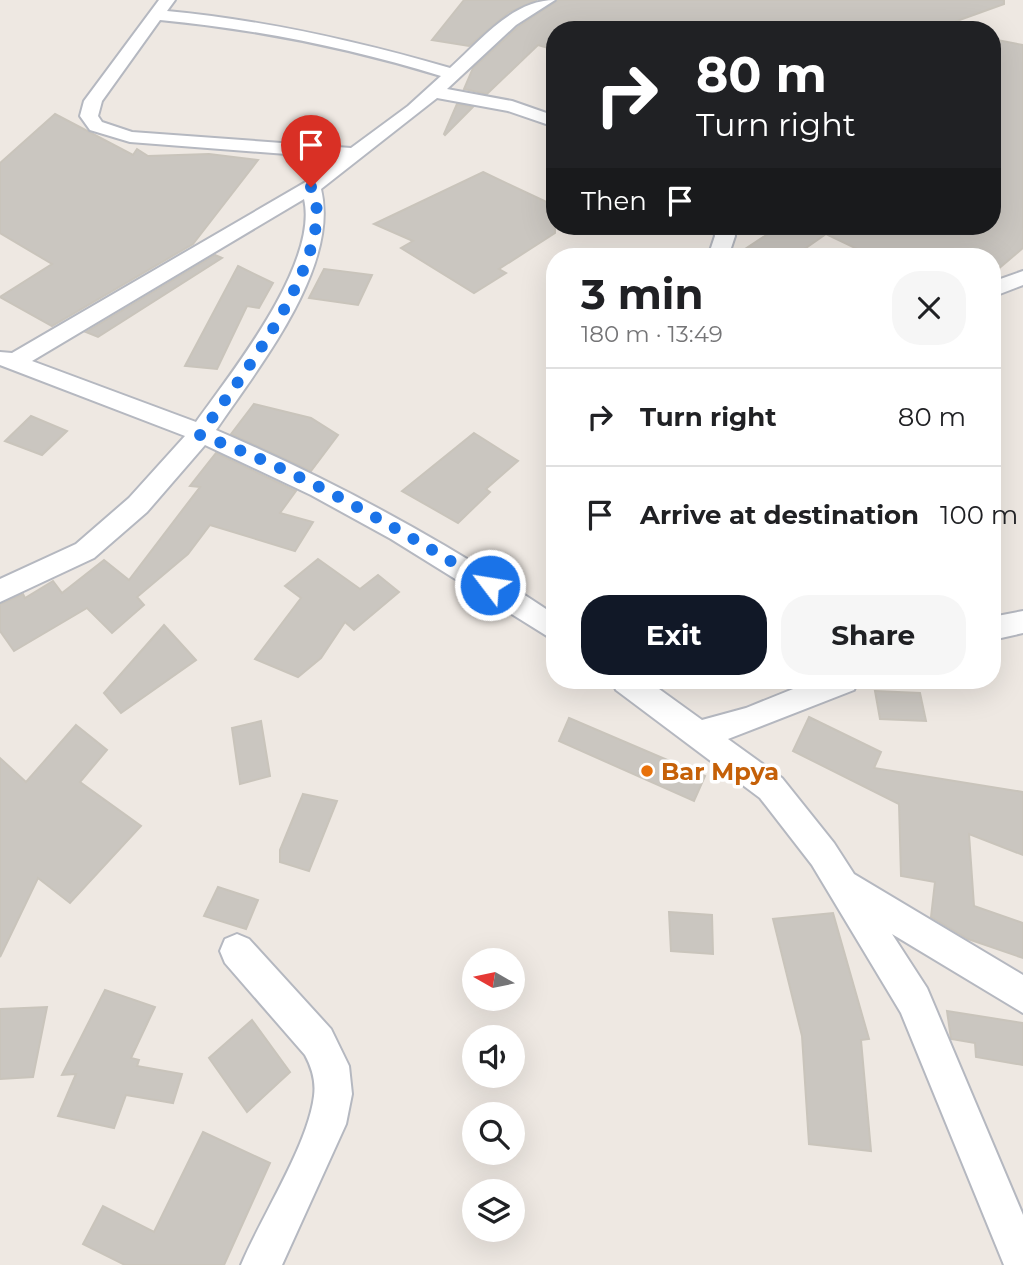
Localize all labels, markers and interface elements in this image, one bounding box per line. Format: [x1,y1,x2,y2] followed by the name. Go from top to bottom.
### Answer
[696,45,827,104] text: 80 m
[581,49,672,140] icon: right
[696,105,856,144] text: Turn right
[281,115,341,187] pin
[292,126,330,164] icon: arrive
[661,182,699,220] icon: arrive
[581,185,647,217] text: Then
[581,268,703,320] text: 3 min
[892,271,966,345] button: close
[581,320,723,348] text: 180 m · 13:49
[581,398,619,436] icon: right
[640,401,776,433] text: Turn right
[898,401,966,433] text: 80 m
[581,496,619,534] icon: arrive
[640,499,919,531] text: Arrive at destination
[940,499,1018,531] text: 100 m
[453,548,527,622] position arrow
[581,595,767,675] button: Exit
[781,595,966,675] button: Share
[661,757,779,786] place label: Bar Mpya
[639,763,655,779] marker: Bar Mpya
[462,948,525,1012] north arrow
[462,948,525,1242] map controls
[462,1025,525,1088] button: sound
[462,1102,525,1165] button: search
[462,1179,525,1242] button: layers

